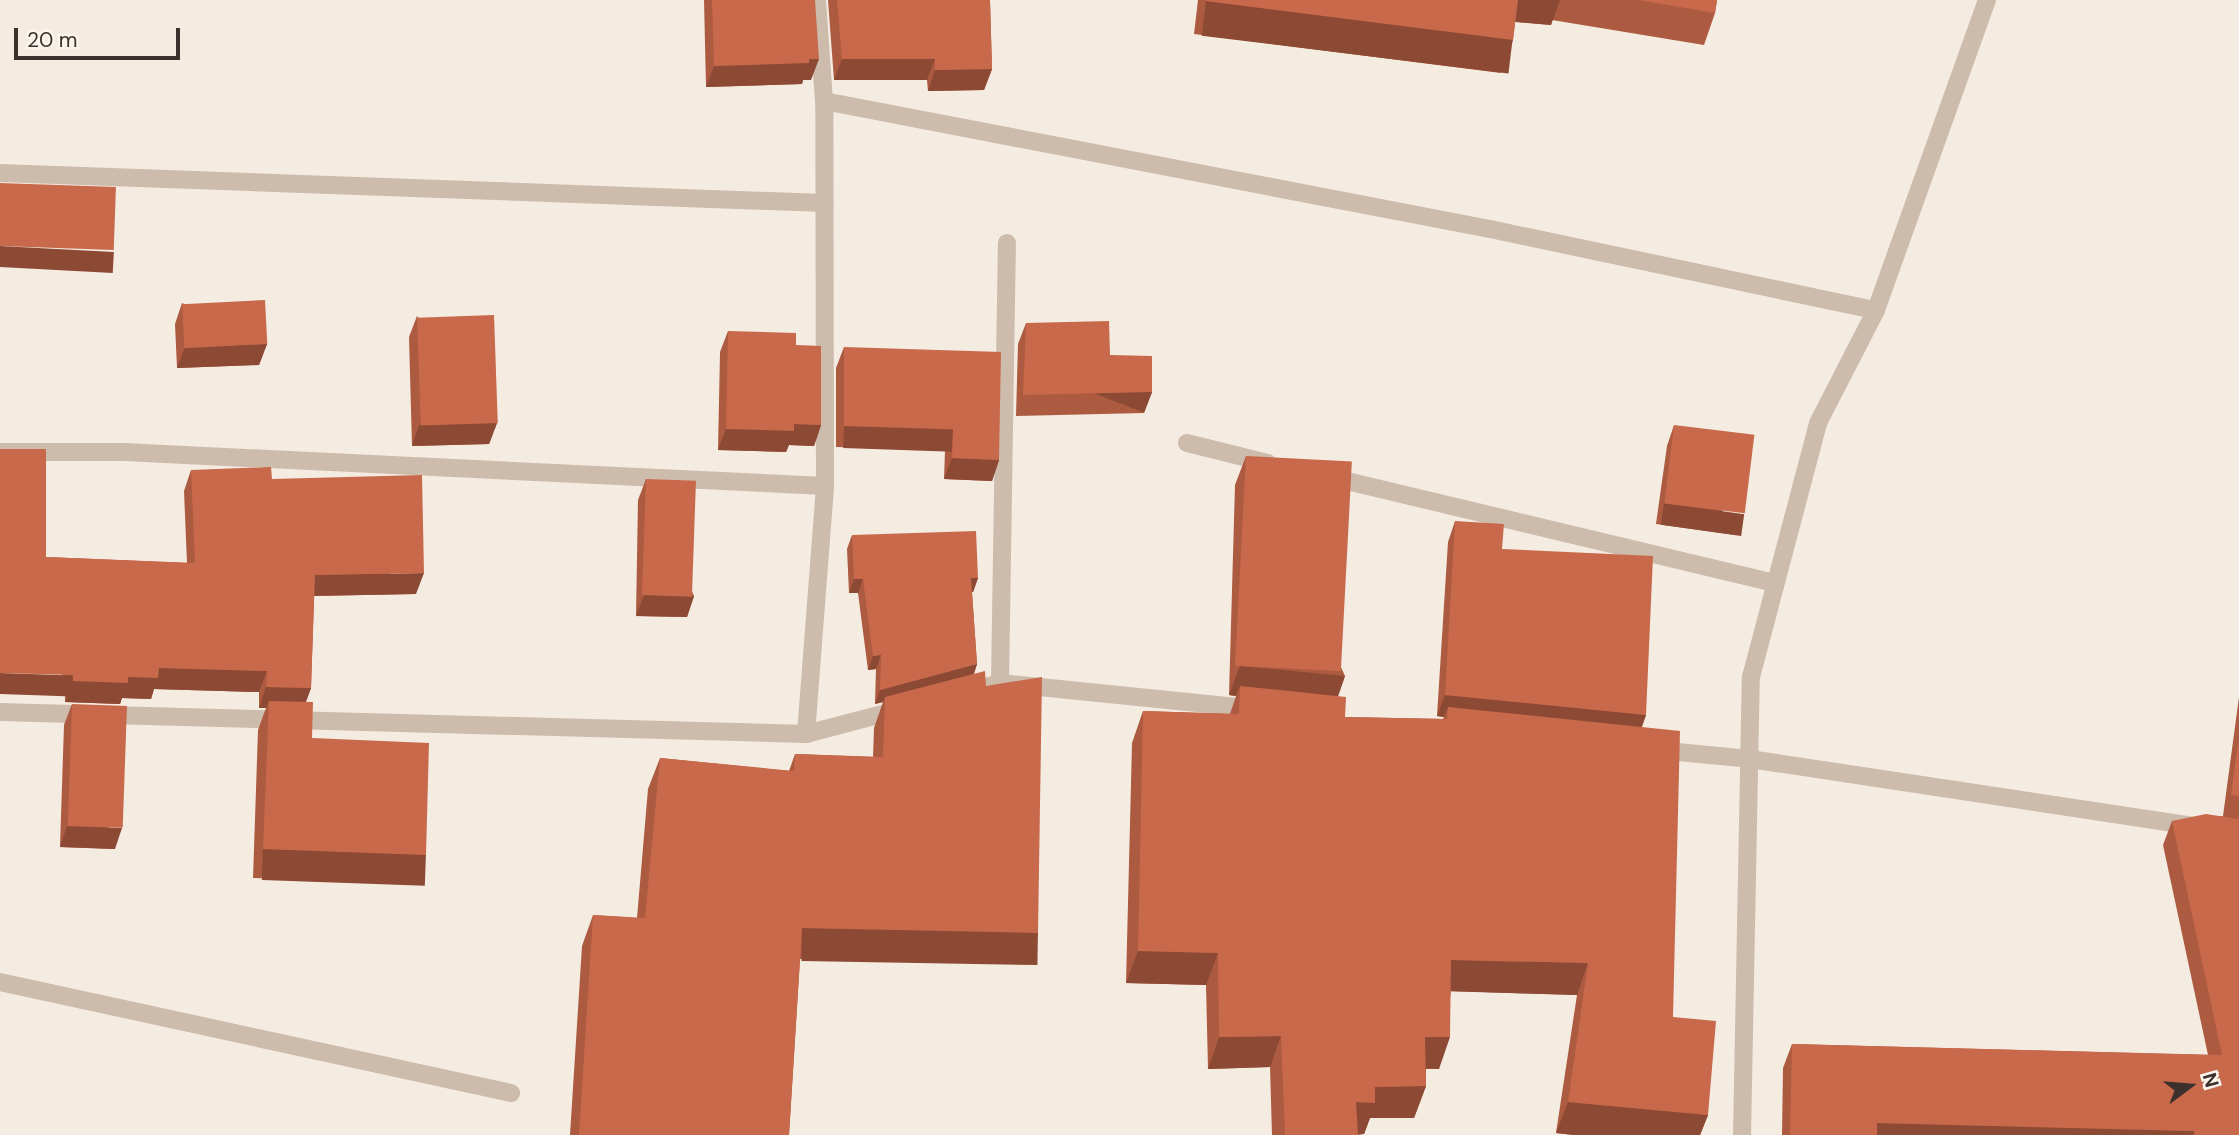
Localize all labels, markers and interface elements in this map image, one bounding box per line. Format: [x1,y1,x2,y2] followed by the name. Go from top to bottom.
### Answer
[18,14,184,58] scale bar
[27,26,78,54] text: 20 m
[2155,1051,2225,1121] north arrow
[2197,1070,2225,1090] text: N

